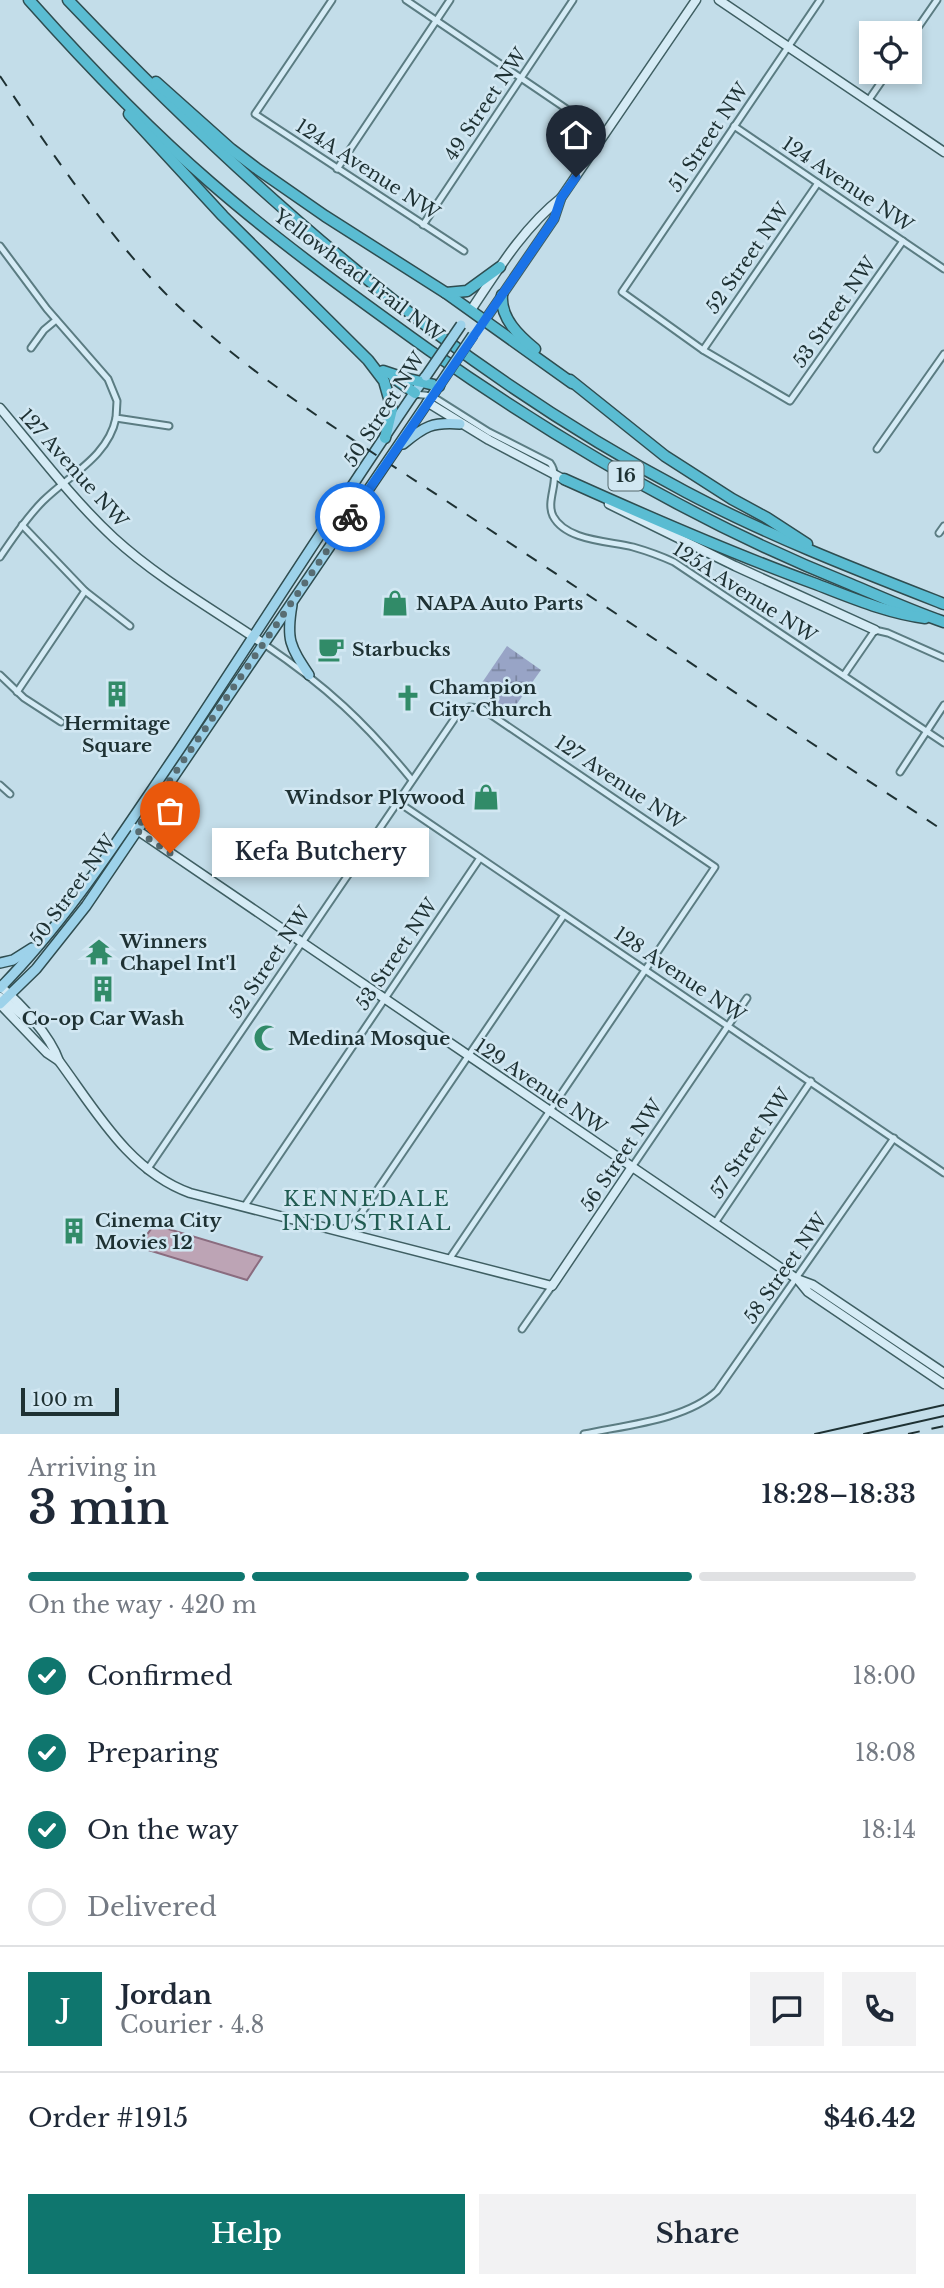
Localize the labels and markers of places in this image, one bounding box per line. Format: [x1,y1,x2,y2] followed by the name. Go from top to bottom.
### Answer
[546,105,606,177] pin
[380,588,410,618] shop icon: NAPA Auto Parts
[416,592,583,615] place label: NAPA Auto Parts
[316,634,346,664] cafe icon: Starbucks
[352,638,451,661] place label: Starbucks
[429,676,552,721] place label: Champion City Church
[102,679,132,709] building icon: Hermitage Square
[393,683,423,713] church icon: Champion City Church
[64,712,170,757] place label: Hermitage Square
[140,781,200,853] pin
[471,782,501,812] shop icon: Windsor Plywood
[284,786,465,809] place label: Windsor Plywood
[212,828,429,878] callout: Kefa Butchery
[119,930,237,975] place label: Winners Chapel Int'l
[84,937,114,967] temple icon: Winners Chapel Int'l
[88,974,118,1004] building icon: Co-op Car Wash
[22,1007,185,1030] place label: Co-op Car Wash
[252,1023,282,1053] mosque icon: Medina Mosque
[288,1027,450,1050] place label: Medina Mosque
[95,1209,222,1254] place label: Cinema City Movies 12
[59,1216,89,1246] building icon: Cinema City Movies 12

